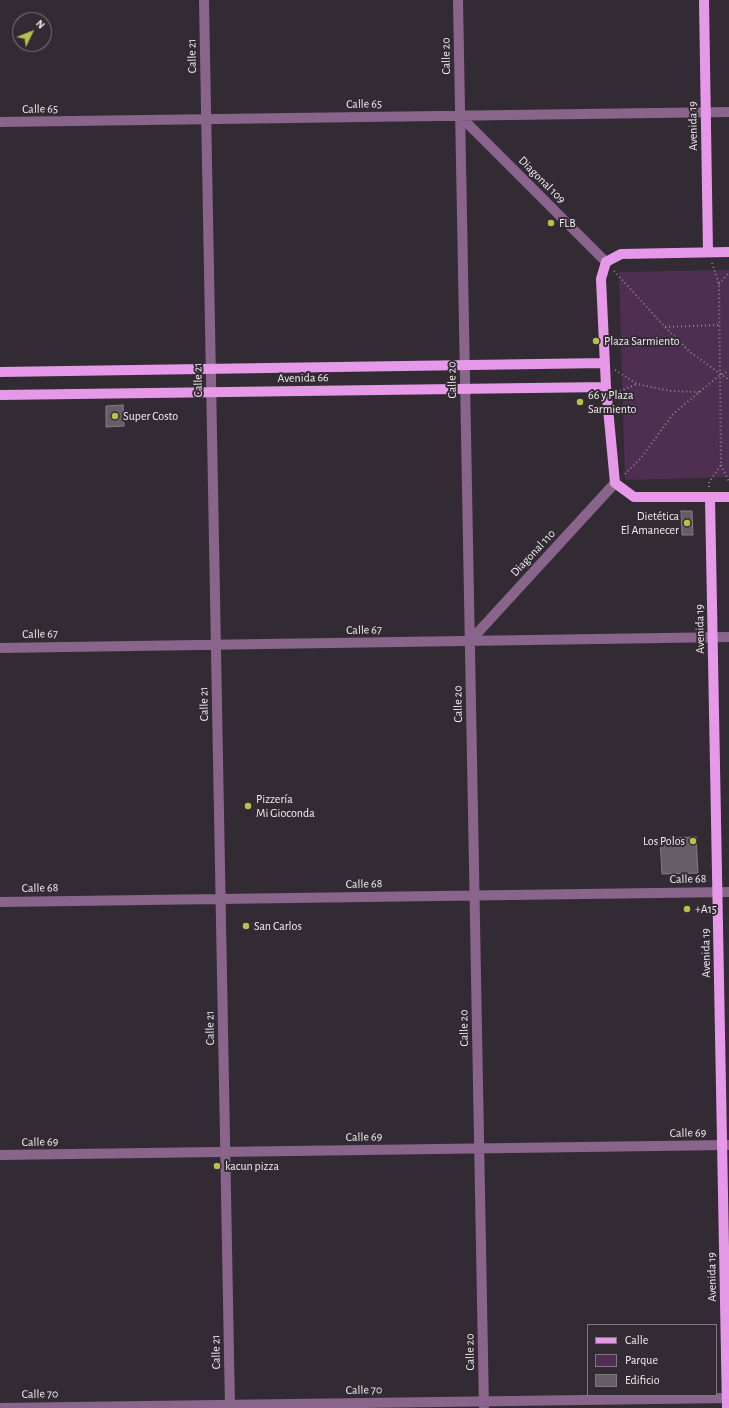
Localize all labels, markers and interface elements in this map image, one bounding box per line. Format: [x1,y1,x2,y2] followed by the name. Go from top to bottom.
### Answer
[12,12,52,52] north arrow
[34,18,47,31] text: N
[438,37,454,75] street label: Calle 20
[184,38,200,74] street label: Calle 21
[346,96,382,112] street label: Calle 65
[22,101,58,117] street label: Calle 65
[685,101,701,151] street label: Avenida 19
[515,153,569,207] street label: Diagonal 109
[559,216,576,230] place label: FLB
[546,218,556,228] marker: FLB
[604,334,680,348] place label: Plaza Sarmiento
[591,336,601,346] marker: Plaza Sarmiento
[444,361,460,399] street label: Calle 20
[190,362,206,398] street label: Calle 21
[277,370,329,386] street label: Avenida 66
[588,388,637,416] place label: 66 y Plaza Sarmiento
[575,397,585,407] marker: 66 y Plaza Sarmiento
[123,409,178,423] place label: Super Costo
[110,411,120,421] marker: Super Costo
[621,509,679,537] place label: Dietética El Amanecer
[682,518,692,528] marker: Dietética El Amanecer
[508,526,558,580] street label: Diagonal 110
[692,604,708,654] street label: Avenida 19
[346,622,382,638] street label: Calle 67
[22,626,58,642] street label: Calle 67
[450,685,466,723] street label: Calle 20
[196,686,212,722] street label: Calle 21
[256,792,315,820] place label: Pizzería Mi Gioconda
[243,801,253,811] marker: Pizzería Mi Gioconda
[643,834,685,848] place label: Los Polos
[688,836,698,846] marker: Los Polos
[670,871,706,887] street label: Calle 68
[346,876,382,892] street label: Calle 68
[22,880,58,896] street label: Calle 68
[695,902,717,916] place label: +A15
[682,904,692,914] marker: +A15
[254,919,302,933] place label: San Carlos
[241,921,251,931] marker: San Carlos
[698,928,714,978] street label: Avenida 19
[456,1009,472,1047] street label: Calle 20
[202,1010,218,1046] street label: Calle 21
[670,1125,706,1141] street label: Calle 69
[346,1129,382,1145] street label: Calle 69
[22,1134,58,1150] street label: Calle 69
[225,1159,279,1173] place label: kacun pizza
[212,1161,222,1171] marker: kacun pizza
[704,1252,720,1302] street label: Avenida 19
[587,1324,717,1396] legend
[462,1333,478,1371] street label: Calle 20
[208,1334,224,1370] street label: Calle 21
[625,1334,648,1346] text: Calle
[625,1354,658,1366] text: Parque
[625,1374,660,1386] text: Edificio
[346,1382,382,1398] street label: Calle 70
[22,1386,58,1402] street label: Calle 70

